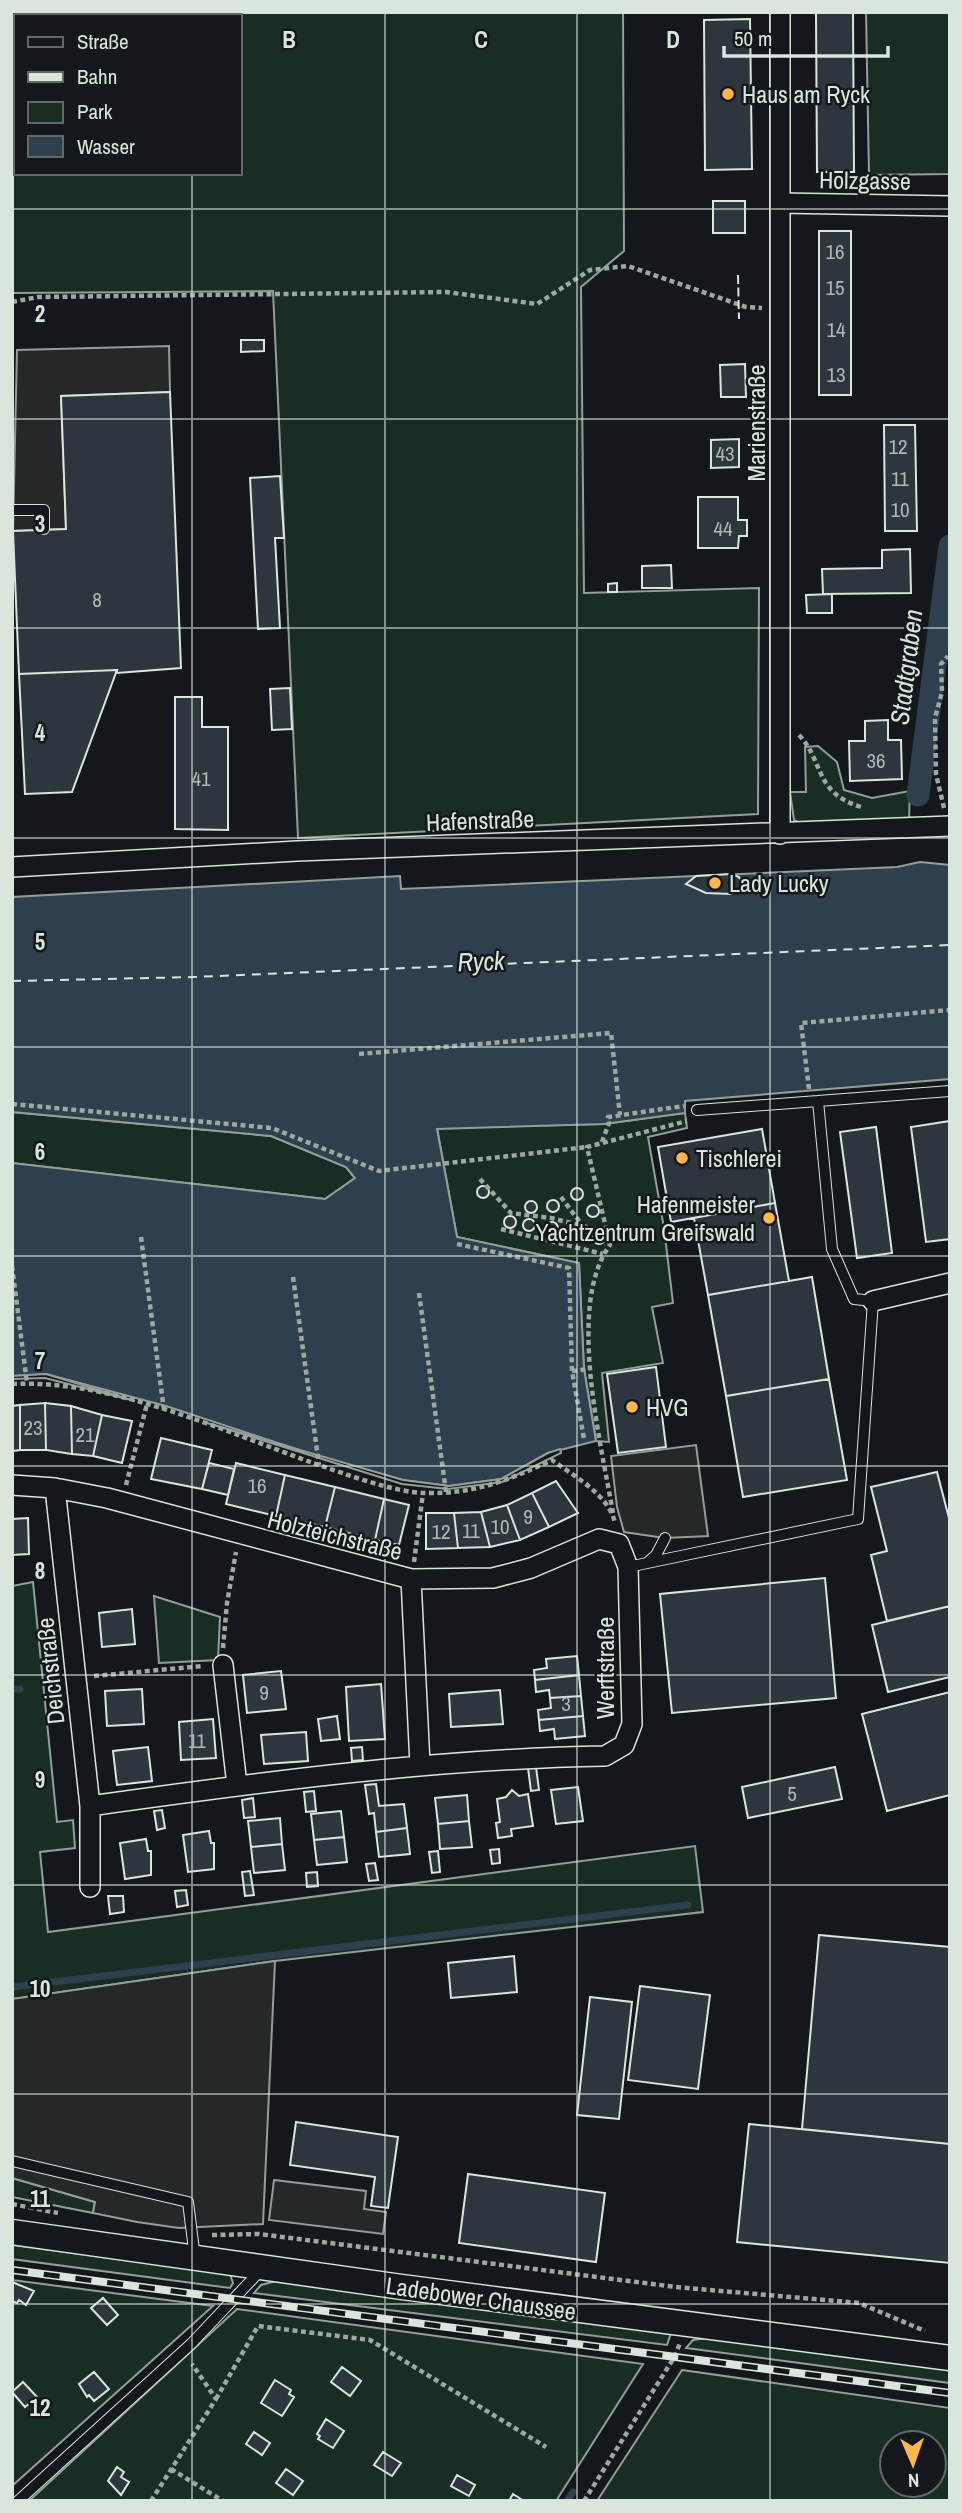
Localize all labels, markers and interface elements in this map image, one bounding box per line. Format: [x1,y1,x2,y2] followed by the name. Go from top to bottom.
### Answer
[14,14,242,175] legend
[724,14,888,58] scale bar
[282,24,296,55] text: B
[474,24,488,55] text: C
[666,24,680,55] text: D
[734,24,772,53] text: 50 m
[77,27,129,56] text: Straße
[77,62,117,91] text: Bahn
[742,78,870,110] place label: Haus am Ryck
[720,86,736,102] marker: Haus am Ryck
[77,97,113,126] text: Park
[77,132,135,161] text: Wasser
[819,163,911,197] street label: Holzgasse
[825,237,845,266] house number: 16
[825,273,845,302] house number: 15
[35,298,45,329] text: 2
[826,315,846,344] house number: 14
[826,360,846,389] house number: 13
[740,364,772,482] street label: Marienstraße
[888,432,908,461] house number: 12
[715,439,735,468] house number: 43
[891,464,909,493] house number: 11
[890,495,910,524] house number: 10
[35,508,45,539] text: 3
[713,514,733,543] house number: 44
[92,585,102,614] house number: 8
[882,607,930,727] water label: Stadtgraben
[35,717,46,748] text: 4
[866,746,886,775] house number: 36
[191,764,211,793] house number: 41
[425,802,535,838] street label: Hafenstraße
[729,867,829,899] place label: Lady Lucky
[707,875,723,891] marker: Lady Lucky
[35,926,45,957] text: 5
[457,943,507,979] water label: Ryck
[35,1136,45,1167] text: 6
[696,1142,782,1174] place label: Tischlerei
[674,1150,690,1166] marker: Tischlerei
[535,1188,755,1248] place label: Hafenmeister Yachtzentrum Greifswald
[761,1210,777,1226] marker: Hafenmeister Yachtzentrum Greifswald
[35,1345,45,1376] text: 7
[646,1391,689,1423] place label: HVG
[624,1399,640,1415] marker: HVG
[23,1413,43,1442] house number: 23
[75,1420,95,1449] house number: 21
[247,1471,267,1500] house number: 16
[523,1502,533,1531] house number: 9
[264,1503,406,1567] street label: Holzteichstraße
[490,1512,510,1541] house number: 10
[462,1516,480,1545] house number: 11
[431,1517,451,1546] house number: 12
[35,1555,45,1586] text: 8
[28,1616,72,1726] street label: Deichstraße
[589,1617,621,1719] street label: Werftstraße
[259,1678,269,1707] house number: 9
[561,1689,571,1718] house number: 3
[188,1726,206,1755] house number: 11
[35,1764,45,1795] text: 9
[787,1779,797,1808] house number: 5
[30,1973,50,2004] text: 10
[30,2183,50,2214] text: 11
[384,2269,578,2327] street label: Ladebower Chaussee
[30,2392,50,2423] text: 12
[878,2429,948,2499] north arrow
[908,2468,920,2494] text: N

